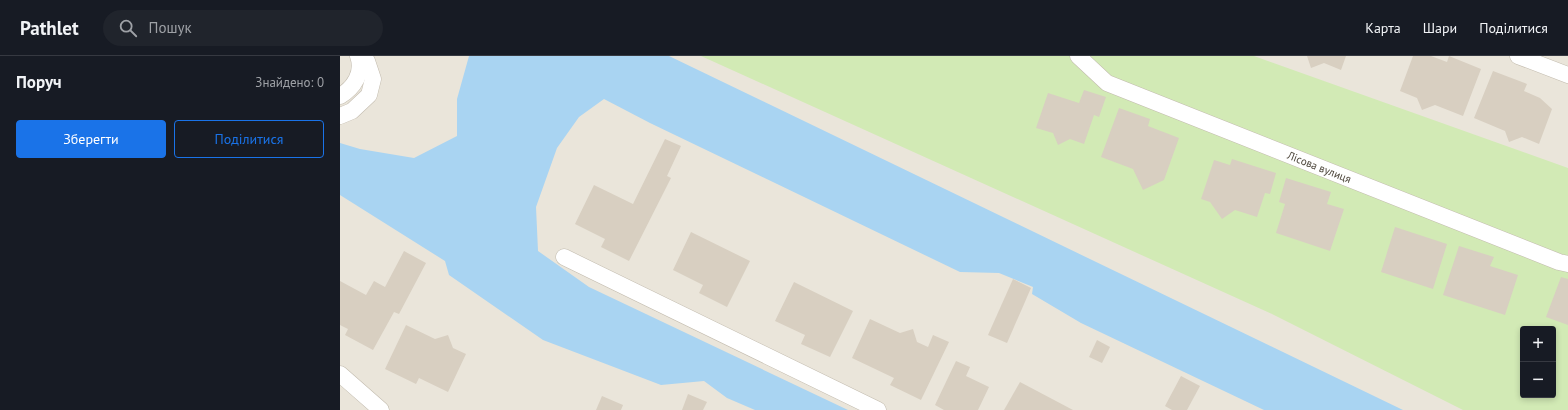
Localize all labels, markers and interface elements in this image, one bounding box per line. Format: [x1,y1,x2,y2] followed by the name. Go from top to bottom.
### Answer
[103,10,383,46] search box
[20,16,79,40] text: Pathlet
[117,17,139,39] icon: search
[149,18,192,37] text: Пошук
[1365,19,1401,37] text: Карта
[1423,19,1457,37] text: Шари
[1479,19,1548,37] text: Поділитися
[16,71,62,93] text: Поруч
[255,74,324,91] text: Знайдено: 0
[16,120,166,158] button: Зберегти
[174,120,324,158] button: Поділитися
[1284,148,1353,186] street label: Лісова вулиця
[1520,326,1556,398] map controls
[1520,326,1556,362] button: +
[1520,362,1556,398] button: −

